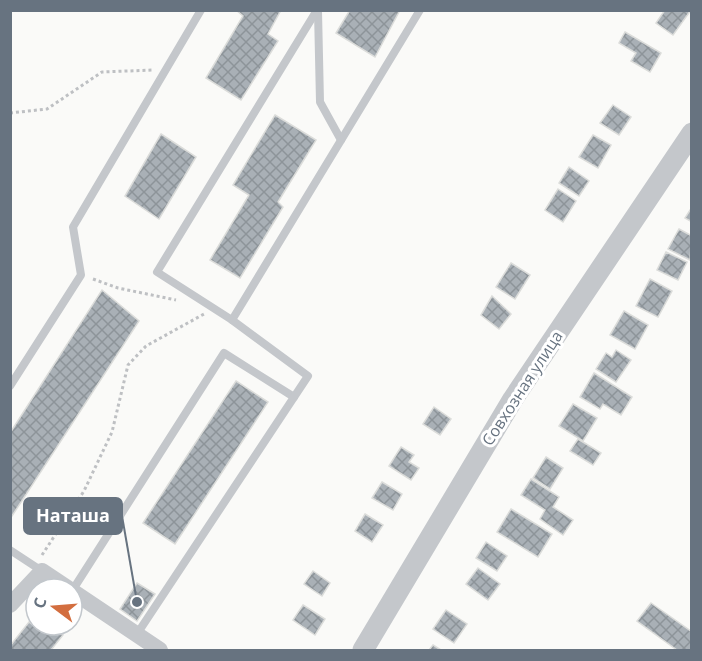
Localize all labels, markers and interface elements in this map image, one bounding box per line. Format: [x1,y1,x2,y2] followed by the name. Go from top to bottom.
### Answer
[477,326,567,450] street label: Совхозная улица
[24,498,122,534] callout: Наташа
[36,503,110,527] text: Наташа
[24,577,84,637] north arrow
[28,595,52,611] text: С

